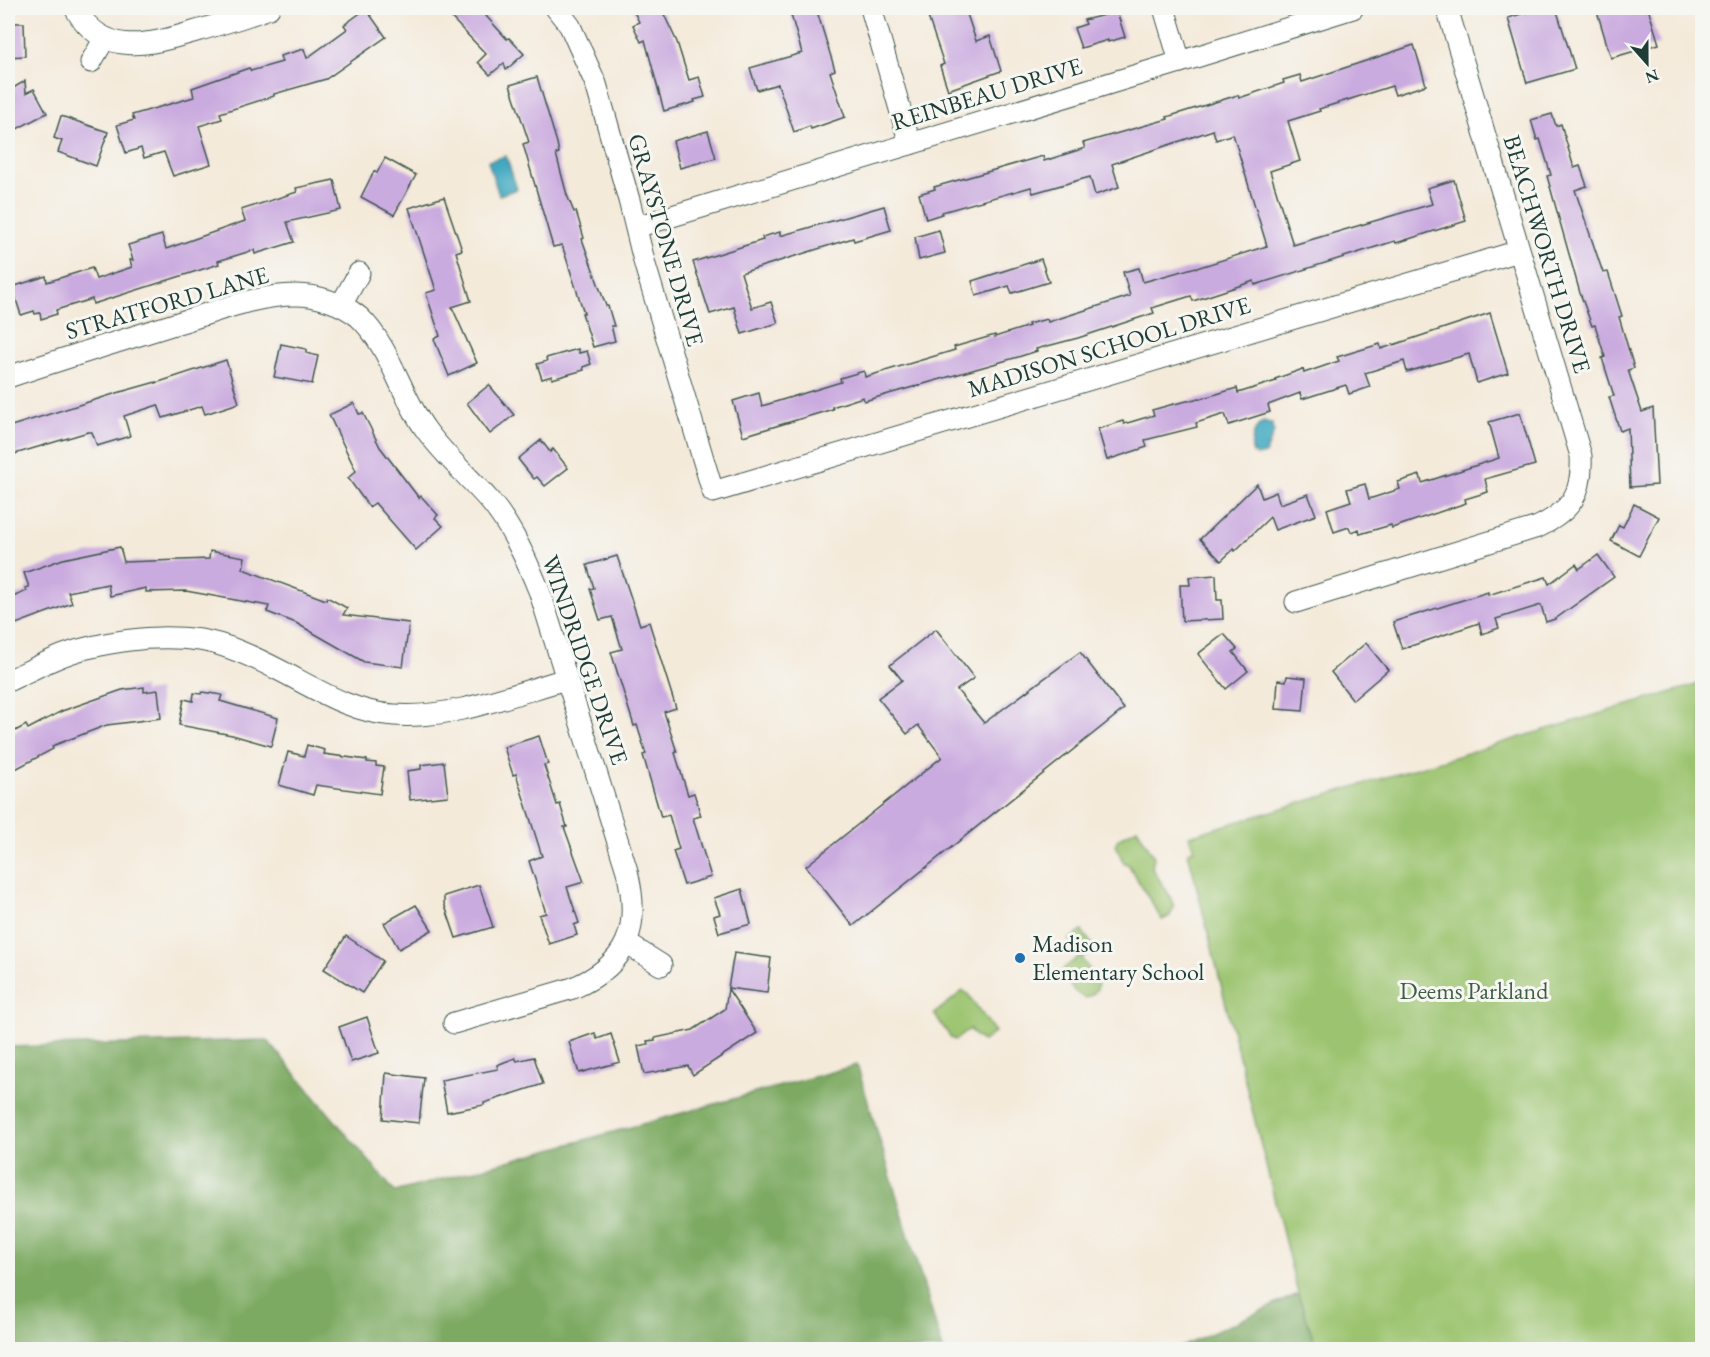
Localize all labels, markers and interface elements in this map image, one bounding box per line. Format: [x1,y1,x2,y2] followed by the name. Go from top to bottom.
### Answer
[1617,33,1677,93] north arrow
[888,50,1086,137] street label: REINBEAU DRIVE
[1642,64,1662,89] text: N
[621,130,712,350] street label: GRAYSTONE DRIVE
[1496,131,1598,377] street label: BEACHWORTH DRIVE
[62,259,272,346] street label: STRATFORD LANE
[964,289,1254,404] street label: MADISON SCHOOL DRIVE
[535,551,636,769] street label: WINDRIDGE DRIVE
[1032,928,1204,987] place label: Madison Elementary School
[1013,951,1027,965] marker: Madison Elementary School
[1400,975,1549,1006] park label: Deems Parkland

